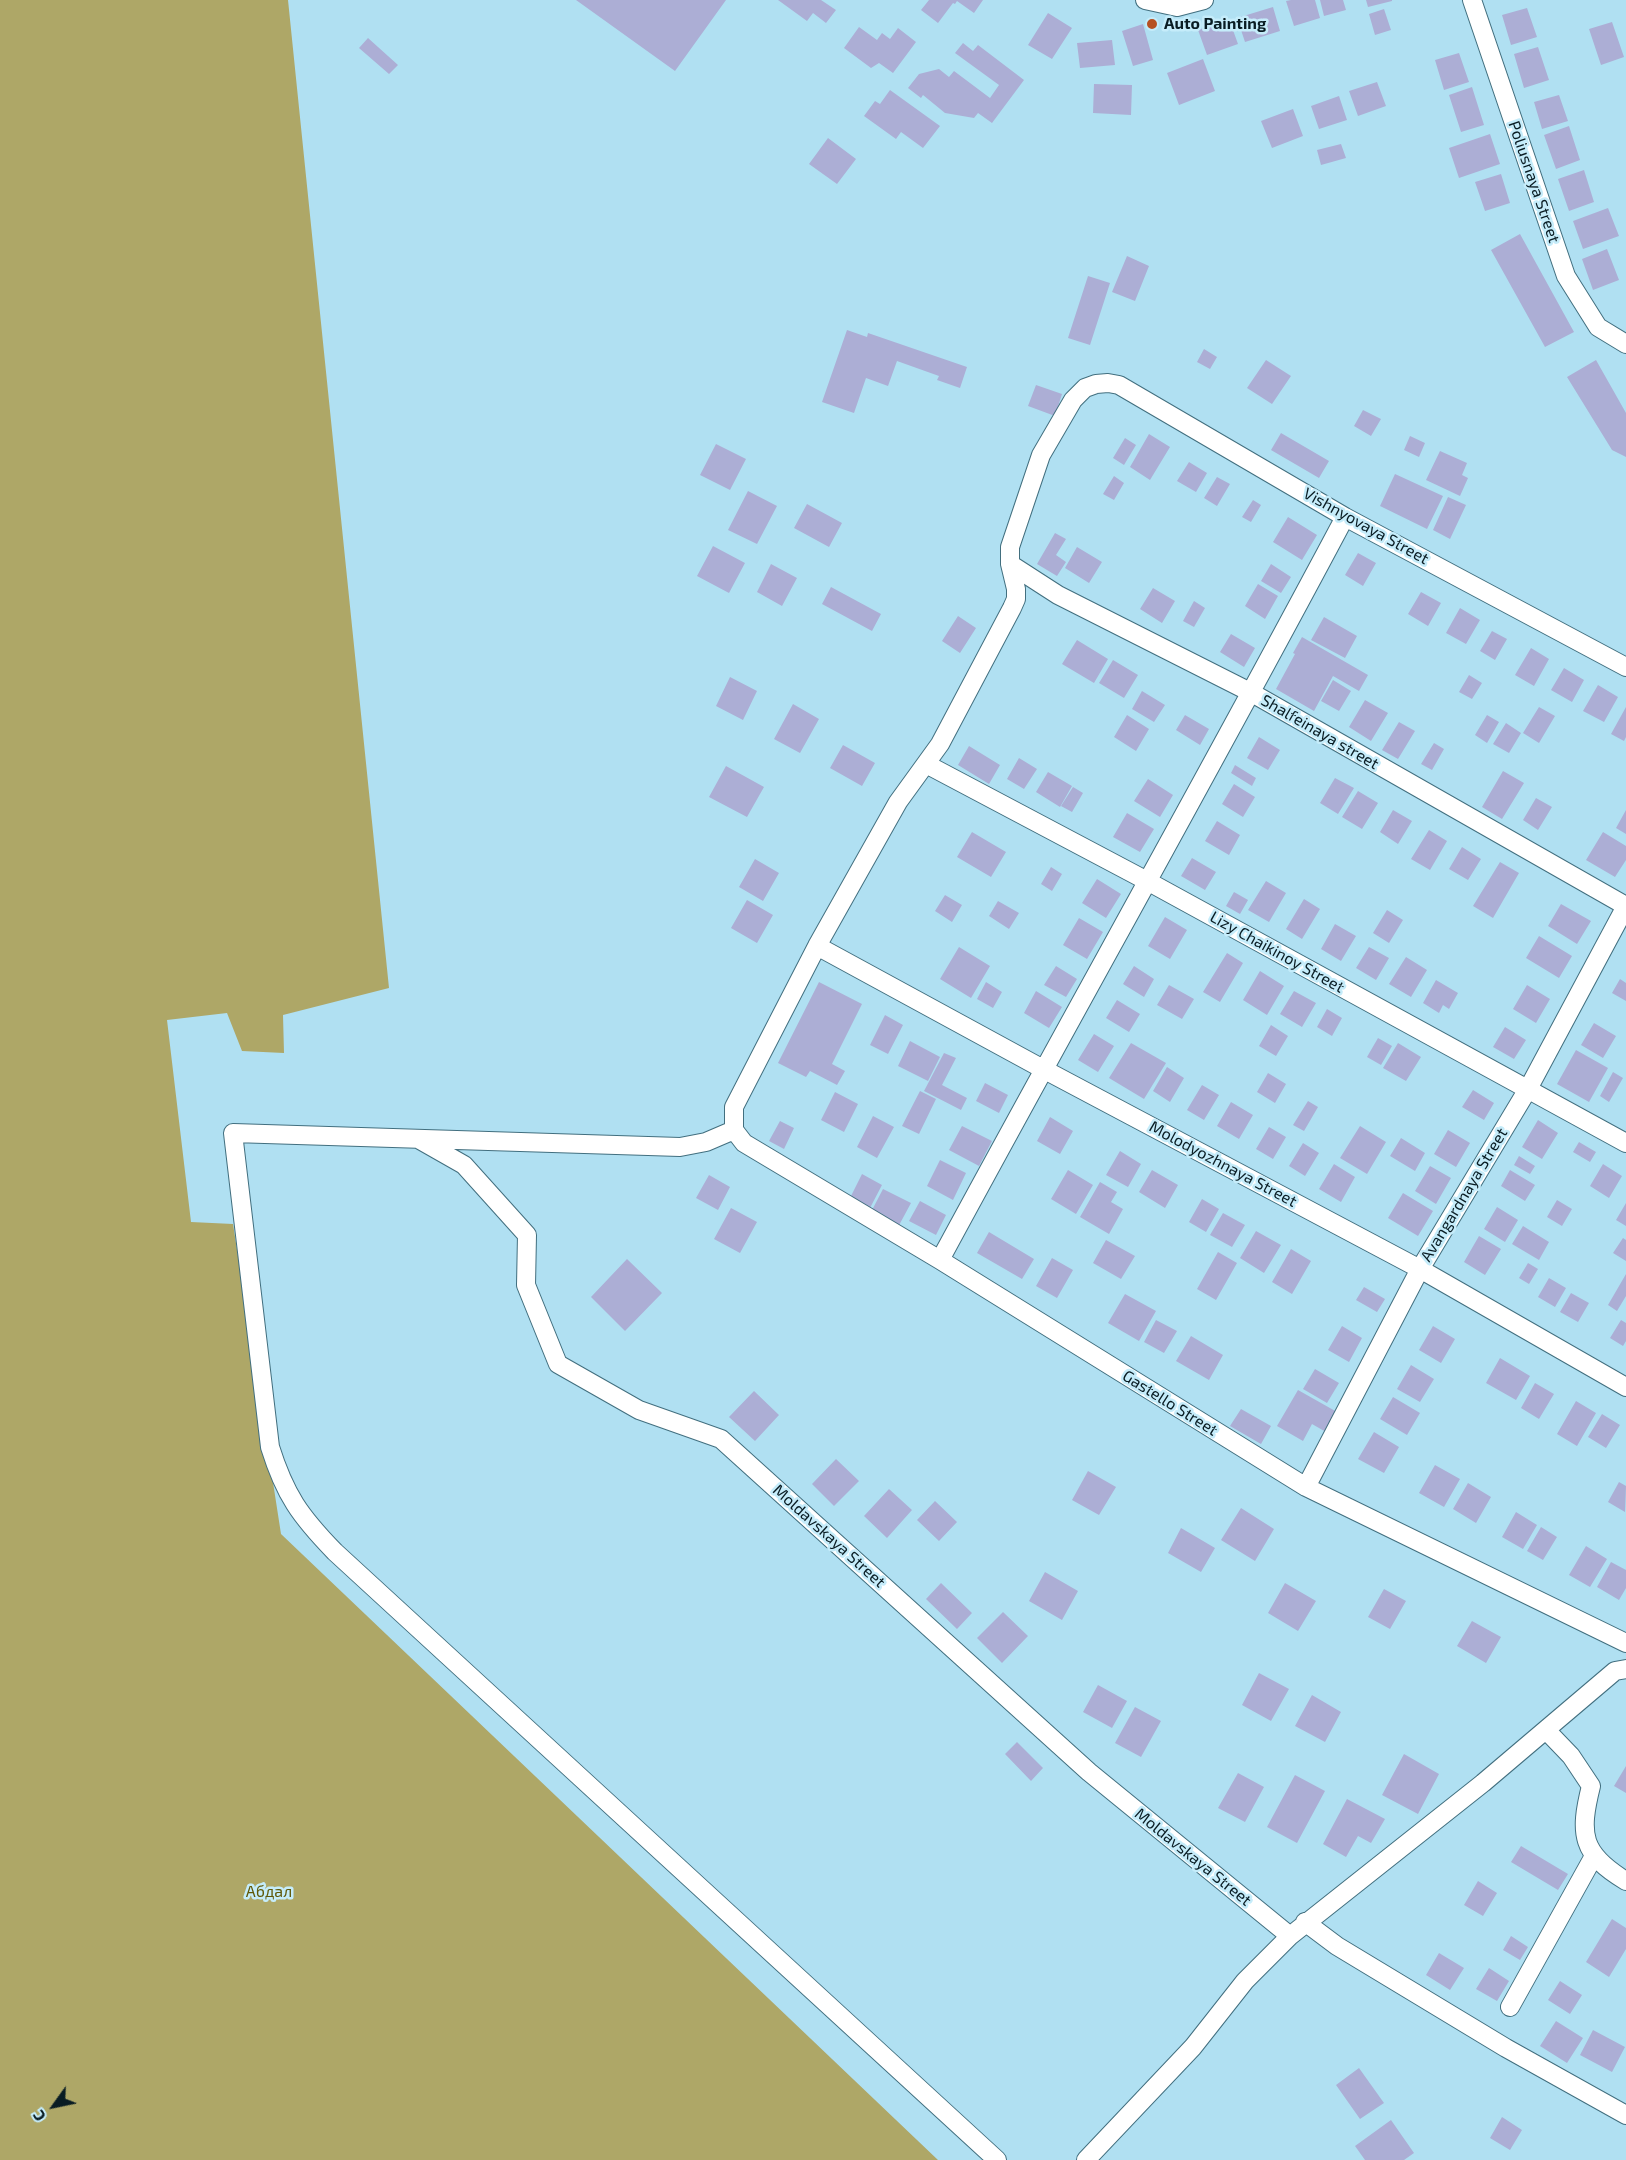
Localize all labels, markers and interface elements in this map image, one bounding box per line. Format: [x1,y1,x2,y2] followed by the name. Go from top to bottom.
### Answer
[1164,14,1266,34] place label: Auto Painting
[1145,17,1159,31] marker: Auto Painting
[1504,119,1564,245] street label: Poliusnaya Street
[1300,484,1432,568] street label: Vishnyovaya Street
[1258,690,1382,774] street label: Shalfeinaya street
[1207,907,1347,997] street label: Lizy Chaikinoy Street
[1146,1117,1300,1211] street label: Molodyozhnaya Street
[1417,1125,1511,1265] street label: Avangardnaya Street
[1119,1366,1221,1440] street label: Gastello Street
[769,1481,889,1591] street label: Moldavskaya Street
[1131,1804,1255,1910] street label: Moldavskaya Street
[246,1882,292,1902] park label: Абдал
[24,2076,84,2136] north arrow
[28,2107,49,2125] text: С

